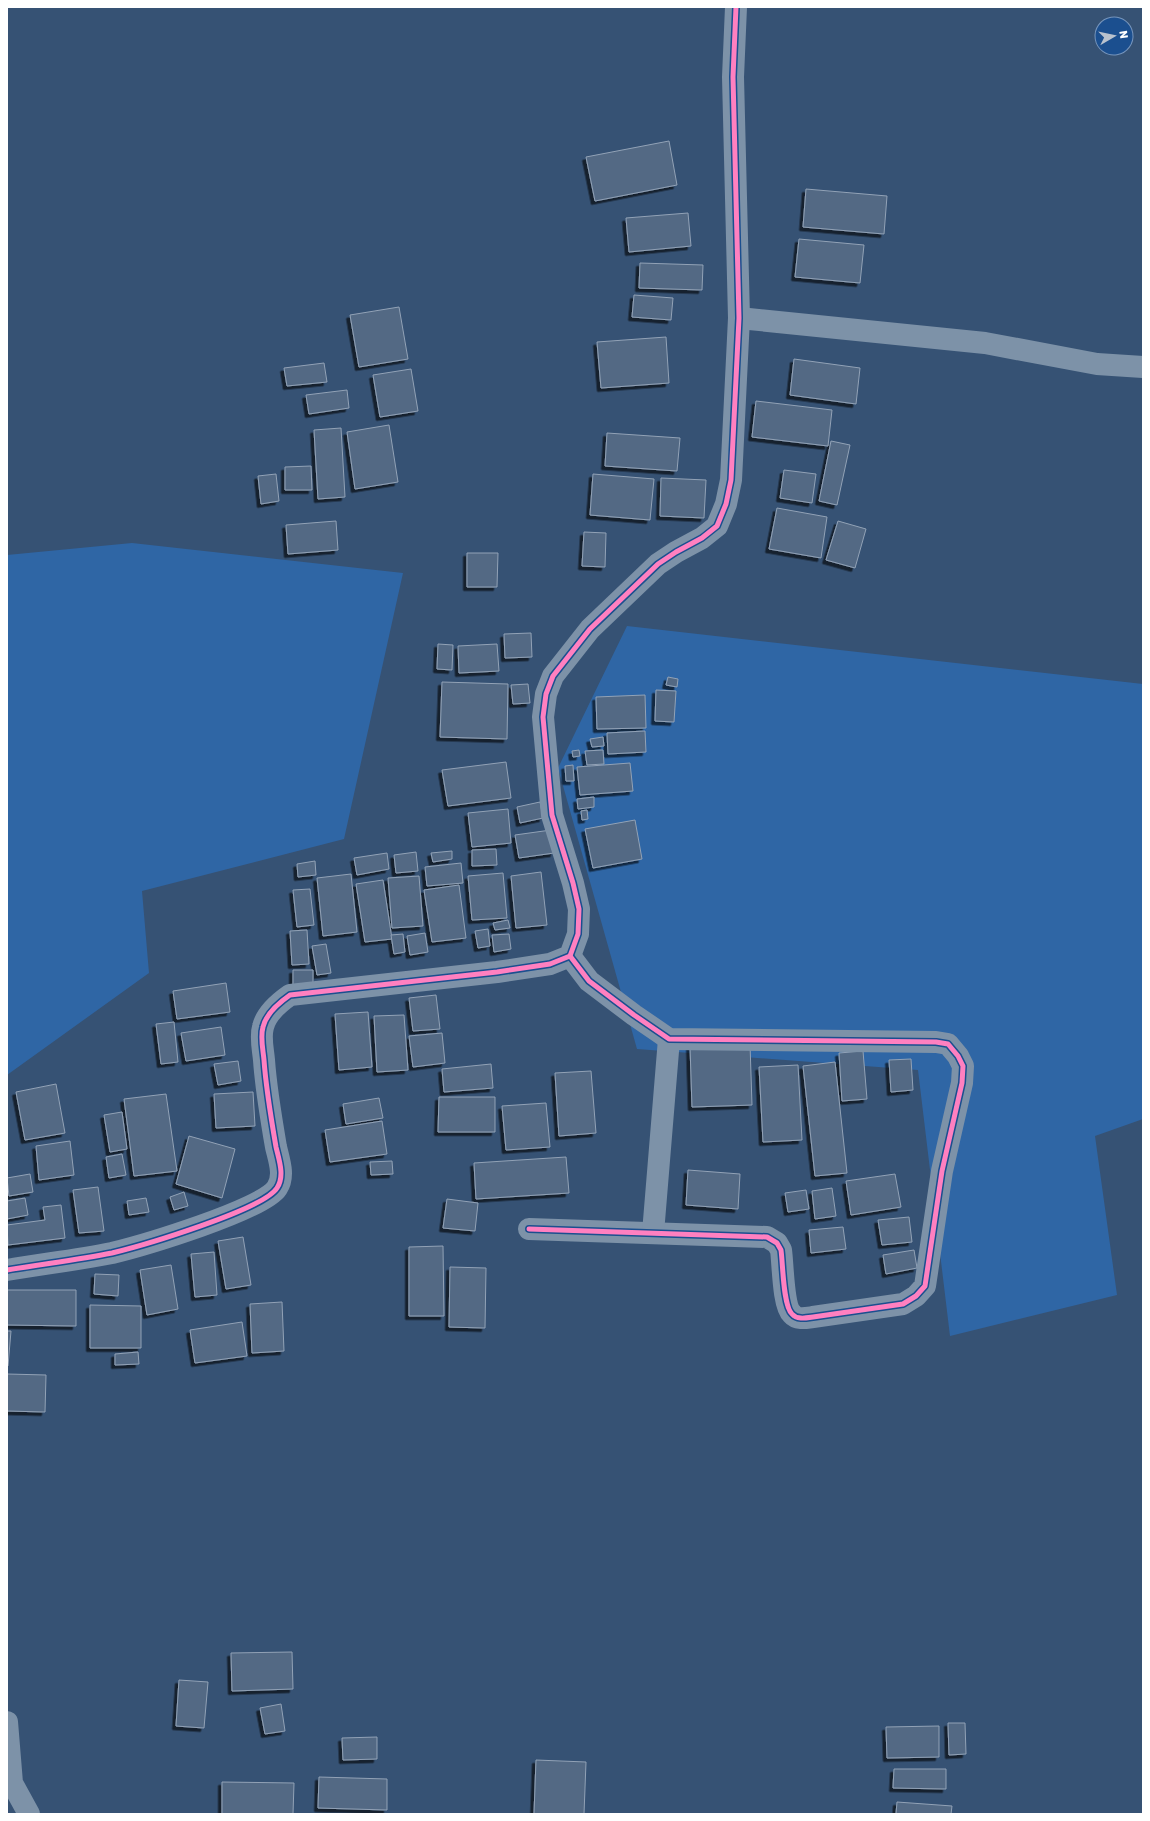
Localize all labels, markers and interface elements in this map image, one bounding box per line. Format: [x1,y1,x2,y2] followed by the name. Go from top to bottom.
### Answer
[1094,16,1134,56] north arrow
[1116,30,1130,40] text: N

